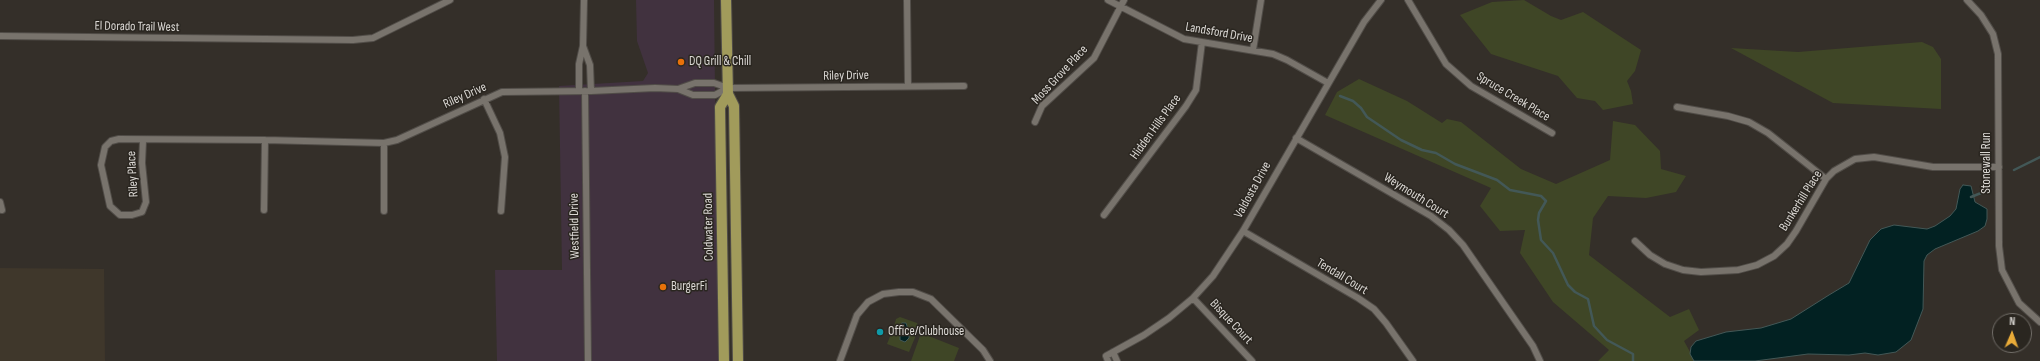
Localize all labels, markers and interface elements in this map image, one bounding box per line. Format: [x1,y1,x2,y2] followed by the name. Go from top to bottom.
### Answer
[94,18,180,36] street label: El Dorado Trail West
[1184,19,1254,47] street label: Landsford Drive
[1029,42,1091,108] street label: Moss Grove Place
[689,54,751,70] place label: DQ Grill & Chill
[676,57,686,67] marker: DQ Grill & Chill
[823,68,869,84] street label: Riley Drive
[1473,69,1553,125] street label: Spruce Creek Place
[441,80,489,112] street label: Riley Drive
[1127,91,1185,163] street label: Hidden Hills Place
[1979,132,1995,194] street label: Stonewall Run
[124,150,142,198] street label: Riley Place
[1231,159,1275,221] street label: Valdosta Drive
[1776,168,1826,234] street label: Bunkerhill Place
[1380,170,1452,222] street label: Weymouth Court
[567,193,583,259] street label: Westfield Drive
[701,193,717,261] street label: Coldwater Road
[1313,256,1371,298] street label: Tendall Court
[671,279,707,295] place label: BurgerFi
[658,282,668,292] marker: BurgerFi
[1206,296,1256,348] street label: Bisque Court
[1992,313,2032,353] north arrow
[2009,315,2016,328] text: N
[888,324,964,340] place label: Office/Clubhouse
[875,327,885,337] marker: Office/Clubhouse

